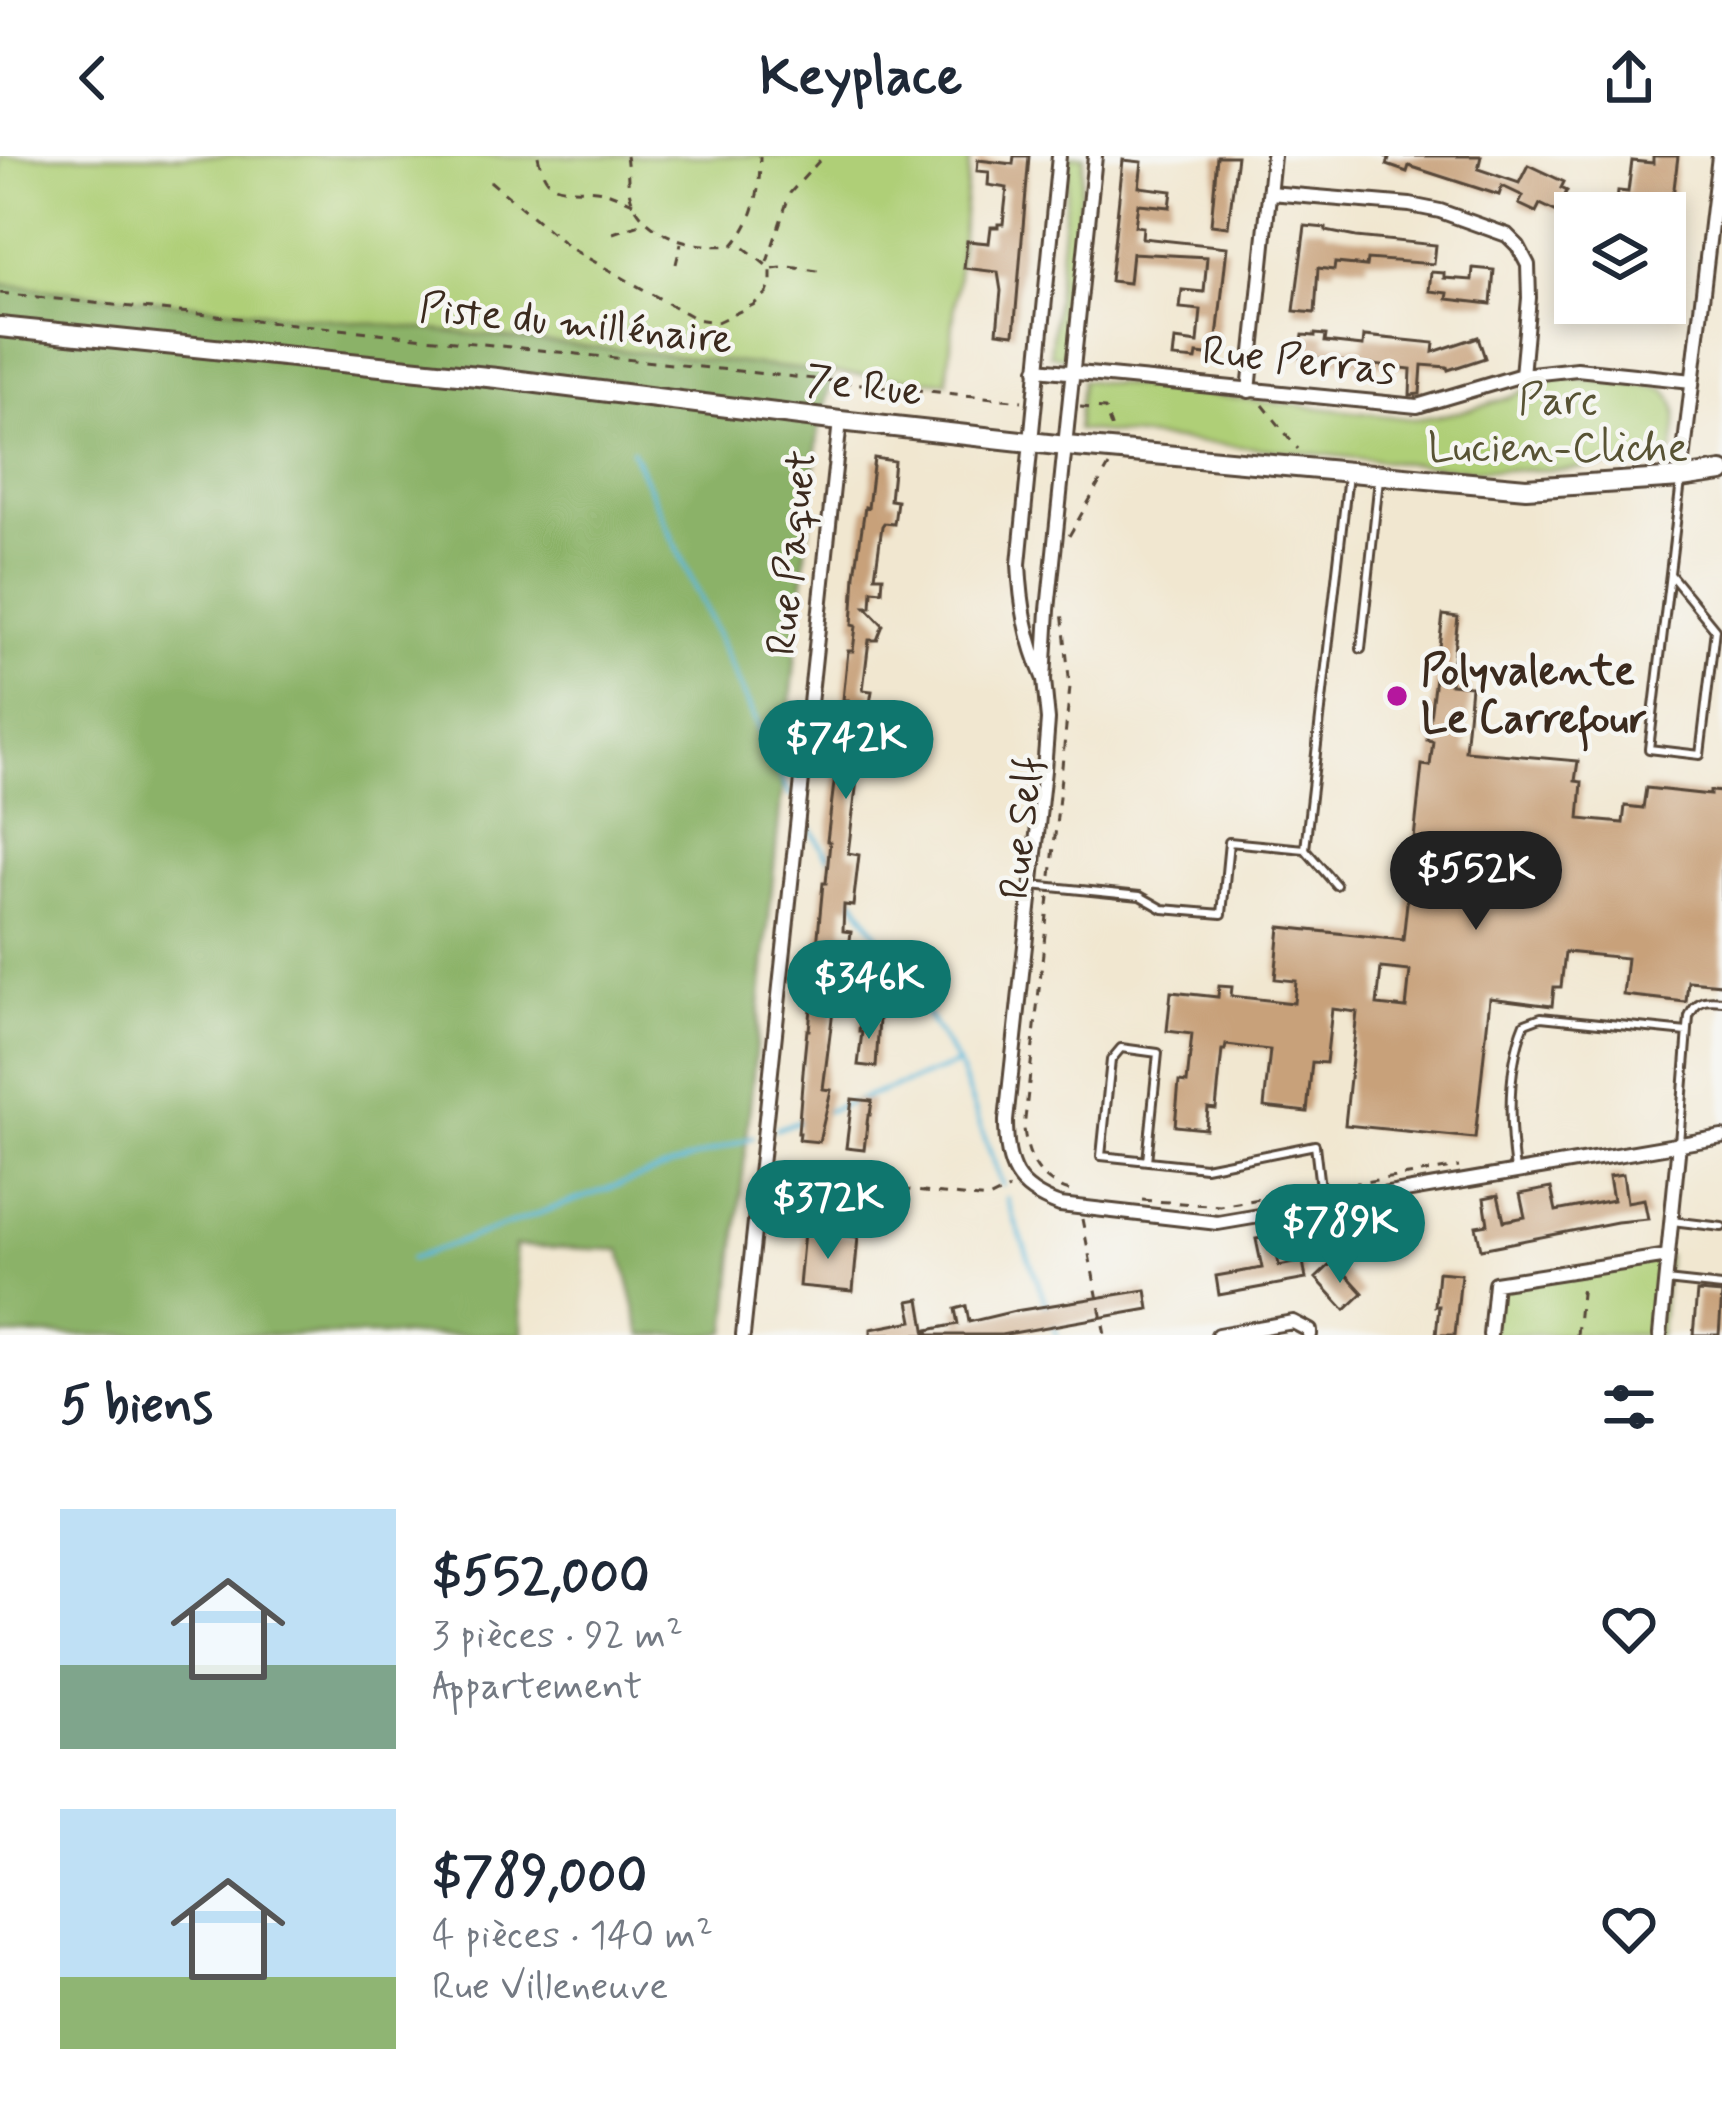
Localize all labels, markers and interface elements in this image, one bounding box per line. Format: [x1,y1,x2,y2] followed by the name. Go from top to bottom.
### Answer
[760,43,962,114] text: Keyplace
[60,45,126,111] icon: back
[1596,45,1662,111] icon: share
[1554,192,1686,324] map controls
[1554,192,1686,324] button: layers
[417,281,735,369] street label: Piste du millénaire
[1199,324,1399,400] street label: Rue Perras
[803,354,925,420] street label: 7e Rue
[1428,374,1688,477] park label: Parc Lucien-Cliche
[755,448,831,658] street label: Rue Paquet
[1421,645,1647,752] place label: Polyvalente Le Carrefour
[1384,683,1410,709] marker: Polyvalente Le Carrefour
[762,700,930,802] pin: $742K
[785,713,907,764] text: $742K
[988,754,1058,902] street label: Rue Self
[1392,831,1560,933] pin: $552K
[1417,844,1535,895] text: $552K
[785,940,953,1042] pin: $346K
[814,953,924,1004] text: $346K
[744,1160,912,1262] pin: $372K
[773,1173,883,1224] text: $372K
[1256,1184,1424,1286] pin: $789K
[1282,1197,1398,1248] text: $789K
[60,1374,213,1440] text: 5 biens
[1596,1374,1662,1440] icon: filters
[432,1545,650,1611] text: $552,000
[156,1557,300,1701] icon: home
[1596,1596,1662,1662] icon: heart
[432,1611,683,1662] text: 3 pièces · 92 m²
[432,1662,642,1713] text: Appartement
[432,1845,647,1911] text: $789,000
[156,1857,300,2001] icon: home
[1596,1896,1662,1962] icon: heart
[432,1911,713,1962] text: 4 pièces · 140 m²
[432,1962,668,2013] text: Rue Villeneuve

